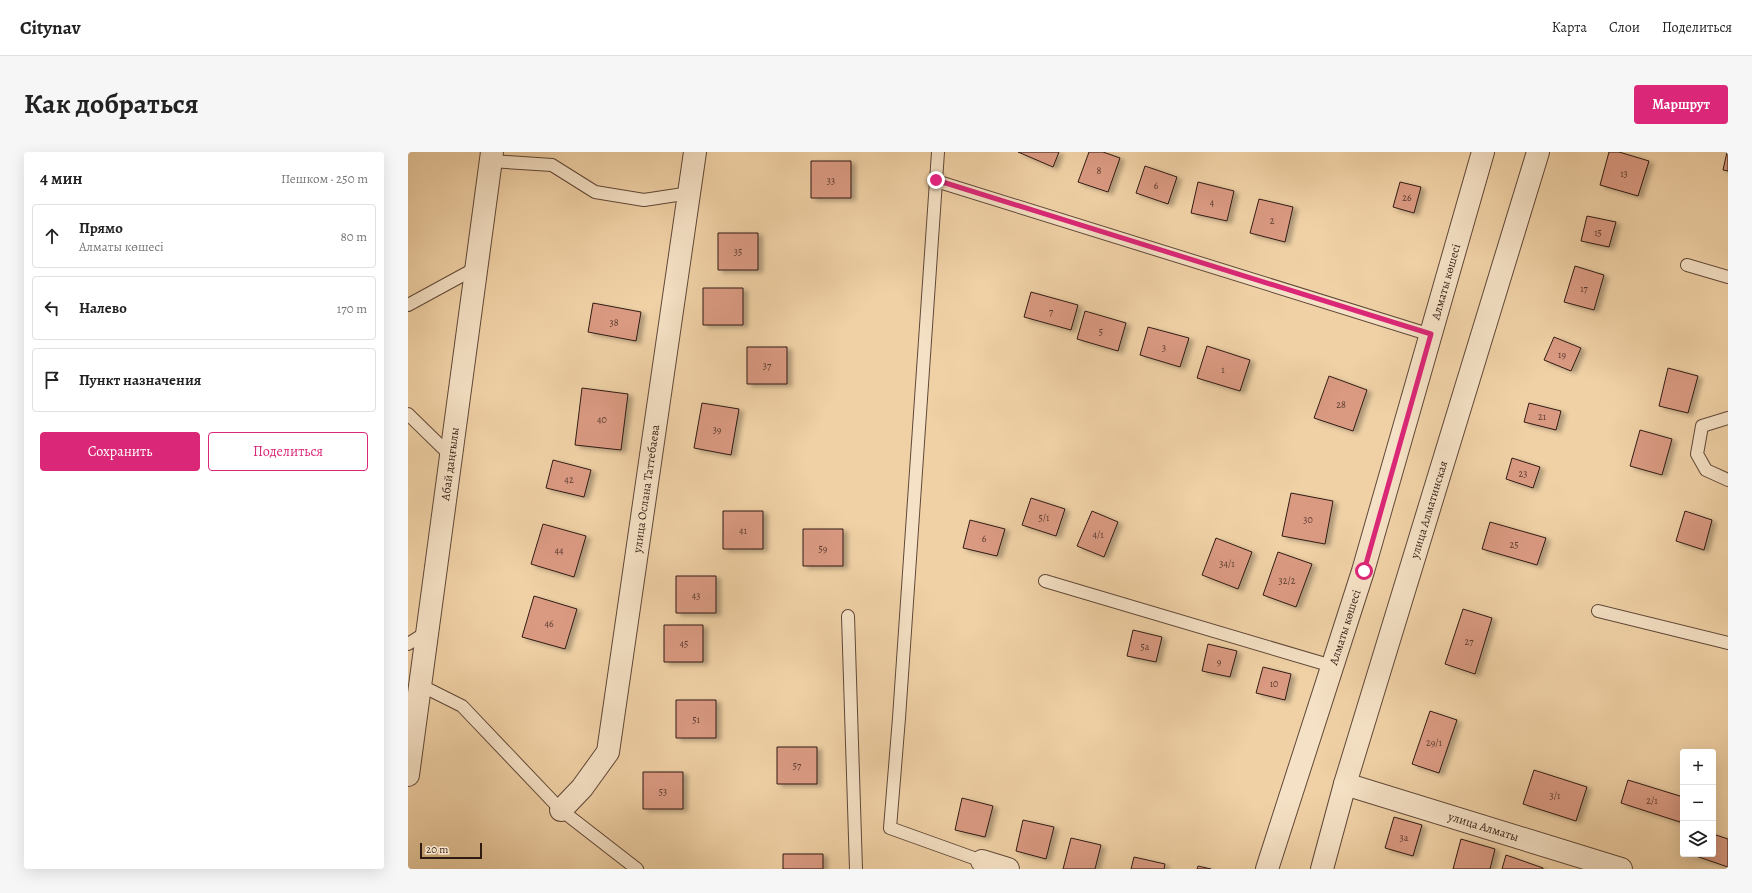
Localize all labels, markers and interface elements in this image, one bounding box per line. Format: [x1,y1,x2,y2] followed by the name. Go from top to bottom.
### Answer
[20,15,81,41] text: Citynav
[1552,18,1587,37] text: Карта
[1609,18,1640,37] text: Слои
[1662,18,1732,37] text: Поделиться
[24,85,199,123] text: Как добраться
[1634,85,1728,124] button: Маршрут
[1097,164,1102,177] house number: 8
[40,167,83,190] text: 4 мин
[1620,167,1628,180] house number: 13
[281,170,368,187] text: Пешком · 250 m
[927,171,945,189] route end
[827,174,835,187] house number: 33
[1154,179,1159,192] house number: 6
[1402,191,1412,204] house number: 26
[1210,196,1215,209] house number: 4
[1270,214,1275,227] house number: 2
[79,218,123,238] text: Прямо
[41,225,63,247] icon: ahead
[1594,226,1602,239] house number: 15
[340,228,367,245] text: 80 m
[79,238,164,255] text: Алматы көшесі
[1427,242,1464,323] street label: Алматы көшесі
[734,245,742,258] house number: 35
[1580,282,1589,295] house number: 17
[41,297,63,319] icon: left
[79,298,127,318] text: Налево
[337,300,367,317] text: 170 m
[1049,305,1054,318] house number: 7
[609,316,619,329] house number: 38
[1099,325,1103,338] house number: 5
[1162,341,1166,354] house number: 3
[1558,348,1566,361] house number: 19
[763,359,772,372] house number: 37
[1221,363,1225,376] house number: 1
[41,369,63,391] icon: arrive
[79,370,201,390] text: Пункт назначения
[1336,398,1346,411] house number: 28
[1538,410,1547,423] house number: 21
[597,413,607,426] house number: 40
[629,423,663,555] street label: улица Ослана Таттебаева
[713,423,722,436] house number: 39
[437,426,463,502] street label: Абай даңғылы
[40,432,200,471] button: Сохранить
[208,432,368,471] button: Поделиться
[1406,458,1451,561] street label: улица Алматинская
[1519,467,1527,480] house number: 23
[564,473,574,486] house number: 42
[1038,511,1050,524] house number: 5/1
[1303,513,1313,526] house number: 30
[739,524,748,537] house number: 41
[1092,528,1104,541] house number: 4/1
[982,532,987,545] house number: 6
[1509,538,1519,551] house number: 25
[819,542,828,555] house number: 59
[554,544,564,557] house number: 44
[1219,557,1235,570] house number: 34/1
[1355,562,1373,580] route start
[1279,574,1296,587] house number: 32/2
[1325,587,1365,668] street label: Алматы көшесі
[692,589,700,602] house number: 43
[544,617,554,630] house number: 46
[1465,635,1474,648] house number: 27
[680,637,688,650] house number: 45
[1141,640,1150,653] house number: 5а
[1217,655,1222,668] house number: 9
[1270,677,1278,690] house number: 10
[692,713,700,726] house number: 51
[1426,736,1443,749] house number: 29/1
[1680,749,1716,857] map controls
[1680,749,1716,785] button: +
[793,759,802,772] house number: 57
[659,785,667,798] house number: 53
[1680,785,1716,821] button: −
[1550,789,1561,802] house number: 3/1
[1646,794,1658,807] house number: 2/1
[1445,808,1521,845] street label: улица Алматы
[1680,821,1716,857] button: layers
[1400,831,1409,844] house number: 3а
[420,841,482,860] scale bar
[426,842,448,857] text: 20 m

